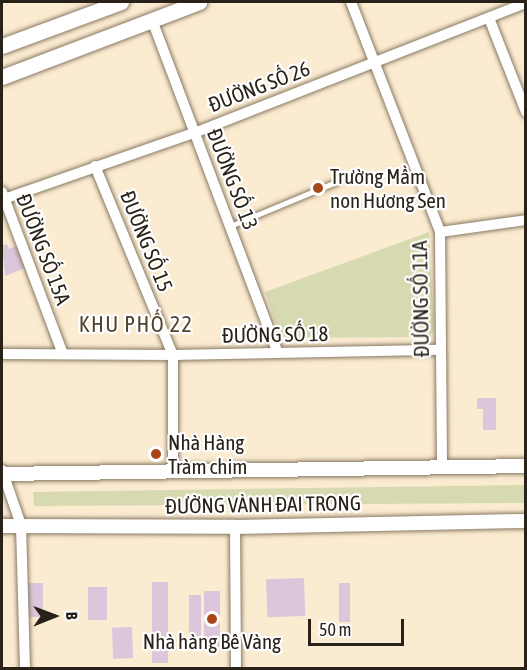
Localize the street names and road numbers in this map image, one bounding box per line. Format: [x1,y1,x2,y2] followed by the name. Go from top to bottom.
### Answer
[205,55,313,117] street label: ĐƯỜNG SỐ 26
[202,125,264,233] street label: ĐƯỜNG SỐ 13
[115,187,179,295] street label: ĐƯỜNG SỐ 15
[11,190,77,308] street label: ĐƯỜNG SỐ 15A
[406,240,434,358] street label: ĐƯỜNG SỐ 11A
[222,320,328,348] street label: ĐƯỜNG SỐ 18
[165,490,361,518] street label: ĐƯỜNG VÀNH ĐAI TRONG

